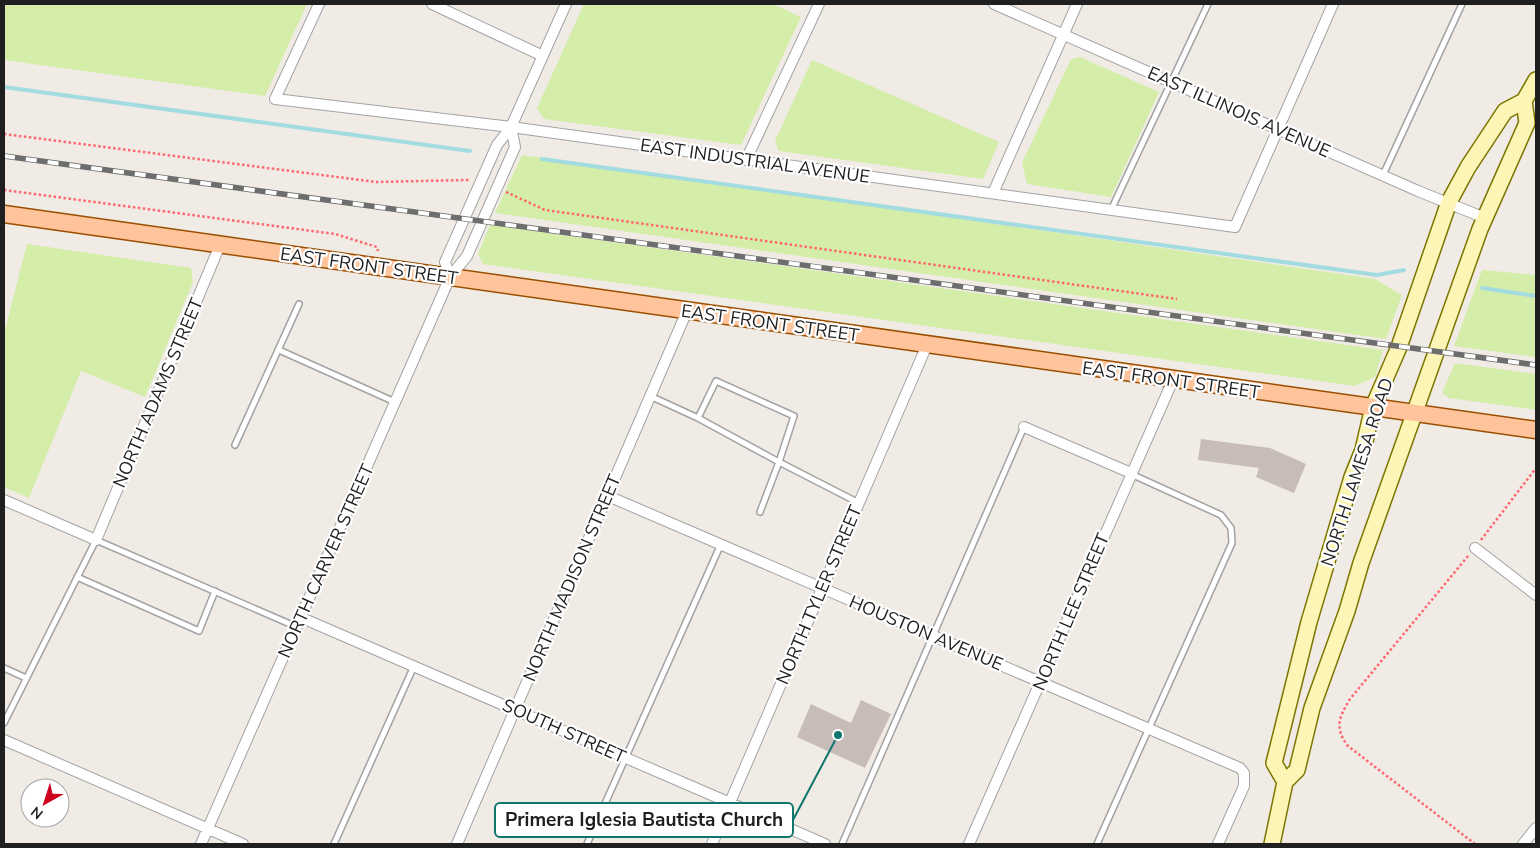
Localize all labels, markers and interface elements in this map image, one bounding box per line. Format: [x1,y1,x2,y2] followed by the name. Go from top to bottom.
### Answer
[1144,61,1334,163] street label: EAST ILLINOIS AVENUE
[639,133,871,189] street label: EAST INDUSTRIAL AVENUE
[279,242,460,290] street label: EAST FRONT STREET
[107,294,209,491] street label: NORTH ADAMS STREET
[680,299,861,347] street label: EAST FRONT STREET
[1081,356,1262,404] street label: EAST FRONT STREET
[1315,375,1399,569] street label: NORTH LAMESA ROAD
[272,460,380,662] street label: NORTH CARVER STREET
[517,471,627,685] street label: NORTH MADISON STREET
[770,502,868,688] street label: NORTH TYLER STREET
[1027,530,1115,694] street label: NORTH LEE STREET
[845,590,1007,676] street label: HOUSTON AVENUE
[499,693,630,769] street label: SOUTH STREET
[20,778,70,828] north arrow
[27,802,47,823] text: N
[495,803,793,837] callout: Primera Iglesia Bautista Church
[505,807,783,833] text: Primera Iglesia Bautista Church

